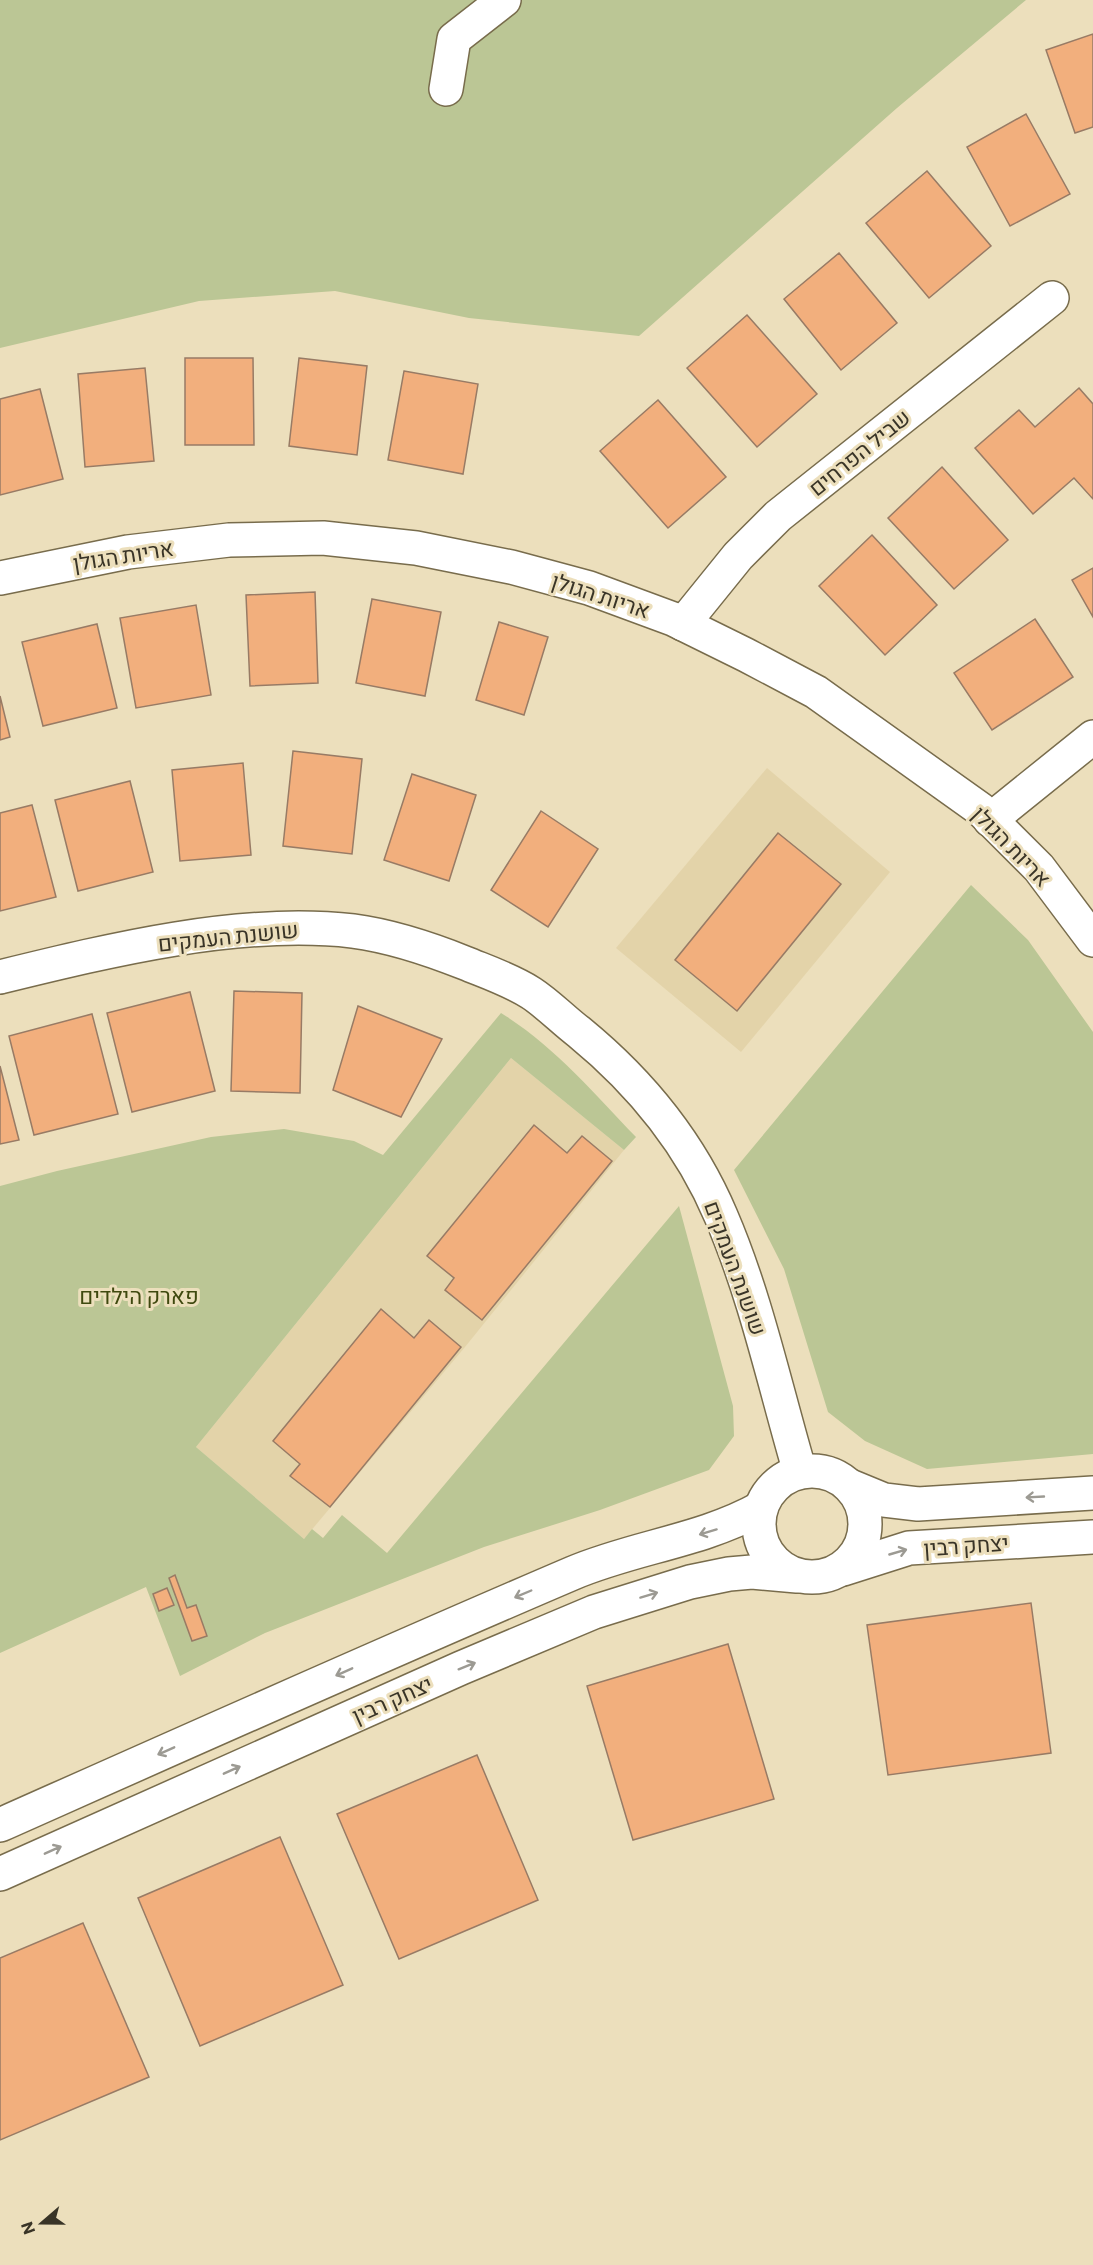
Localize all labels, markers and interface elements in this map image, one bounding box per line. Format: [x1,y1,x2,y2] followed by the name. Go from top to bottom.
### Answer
[803,403,915,501] street label: שביל הפרחים
[71,534,175,576] street label: אריות הגולן
[549,566,653,624] street label: אריות הגולן
[967,800,1057,892] street label: אריות הגולן
[156,915,300,957] street label: שושנת העמקים
[699,1197,773,1339] street label: שושנת העמקים
[79,1282,199,1309] park label: פארק הילדים
[1025,1491,1045,1502] one-way arrow
[699,1527,718,1538] one-way arrow
[923,1529,1009,1561] street label: יצחק רבין
[888,1545,907,1557] one-way arrow
[515,1589,533,1600] one-way arrow
[639,1589,658,1600] one-way arrow
[458,1660,476,1671] one-way arrow
[336,1667,354,1678] one-way arrow
[348,1669,436,1729] street label: יצחק רבין
[158,1746,176,1757] one-way arrow
[222,1764,240,1776] one-way arrow
[44,1844,62,1855] one-way arrow
[12,2193,72,2253] north arrow
[16,2219,38,2237] text: N

